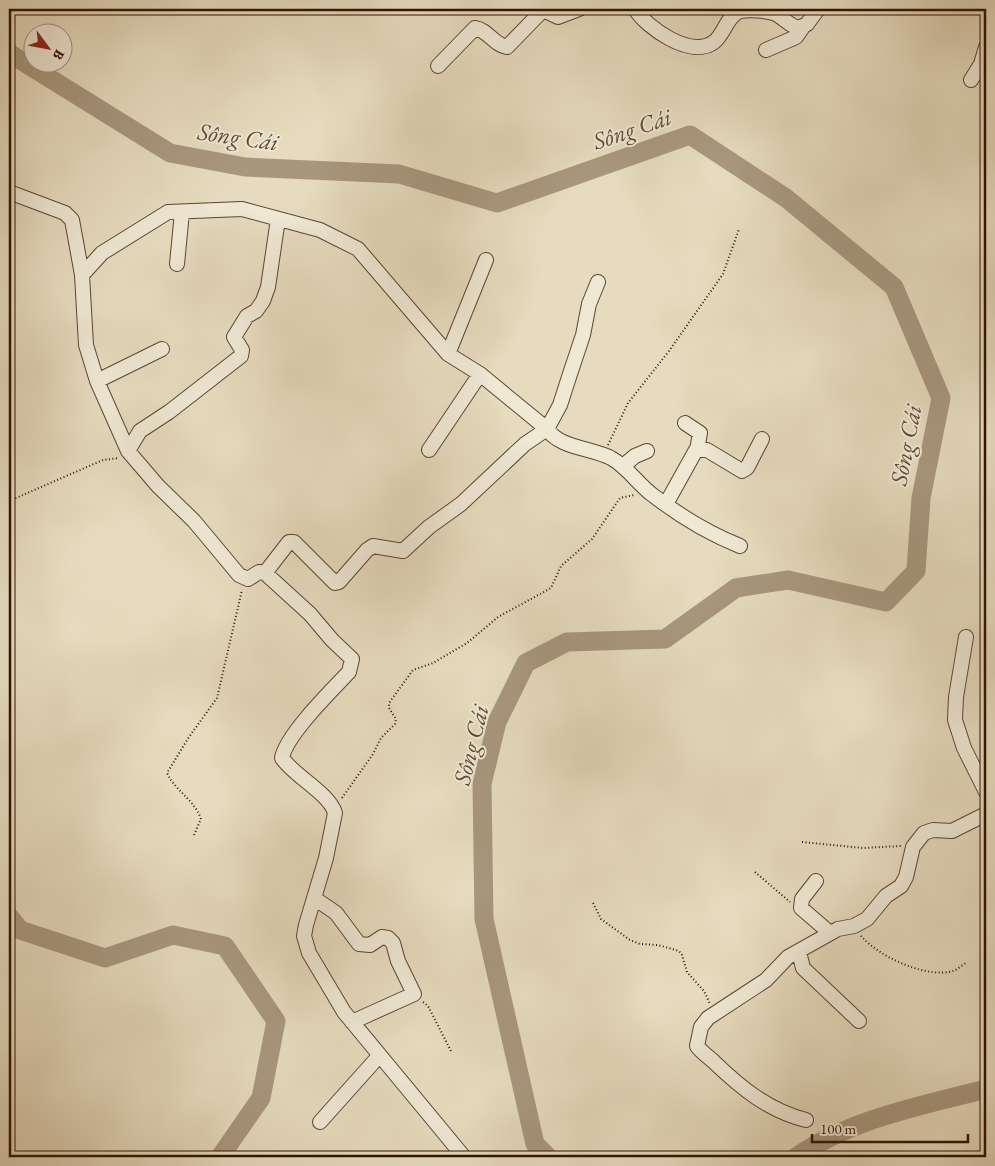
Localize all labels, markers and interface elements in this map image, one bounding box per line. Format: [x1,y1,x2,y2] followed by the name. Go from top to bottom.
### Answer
[22,22,72,72] north arrow
[49,46,69,64] text: B
[587,100,676,157] water label: Sông Cái
[195,115,281,158] water label: Sông Cái
[882,401,929,489] water label: Sông Cái
[445,701,496,789] water label: Sông Cái
[812,1111,969,1143] scale bar
[820,1119,857,1138] text: 100 m

